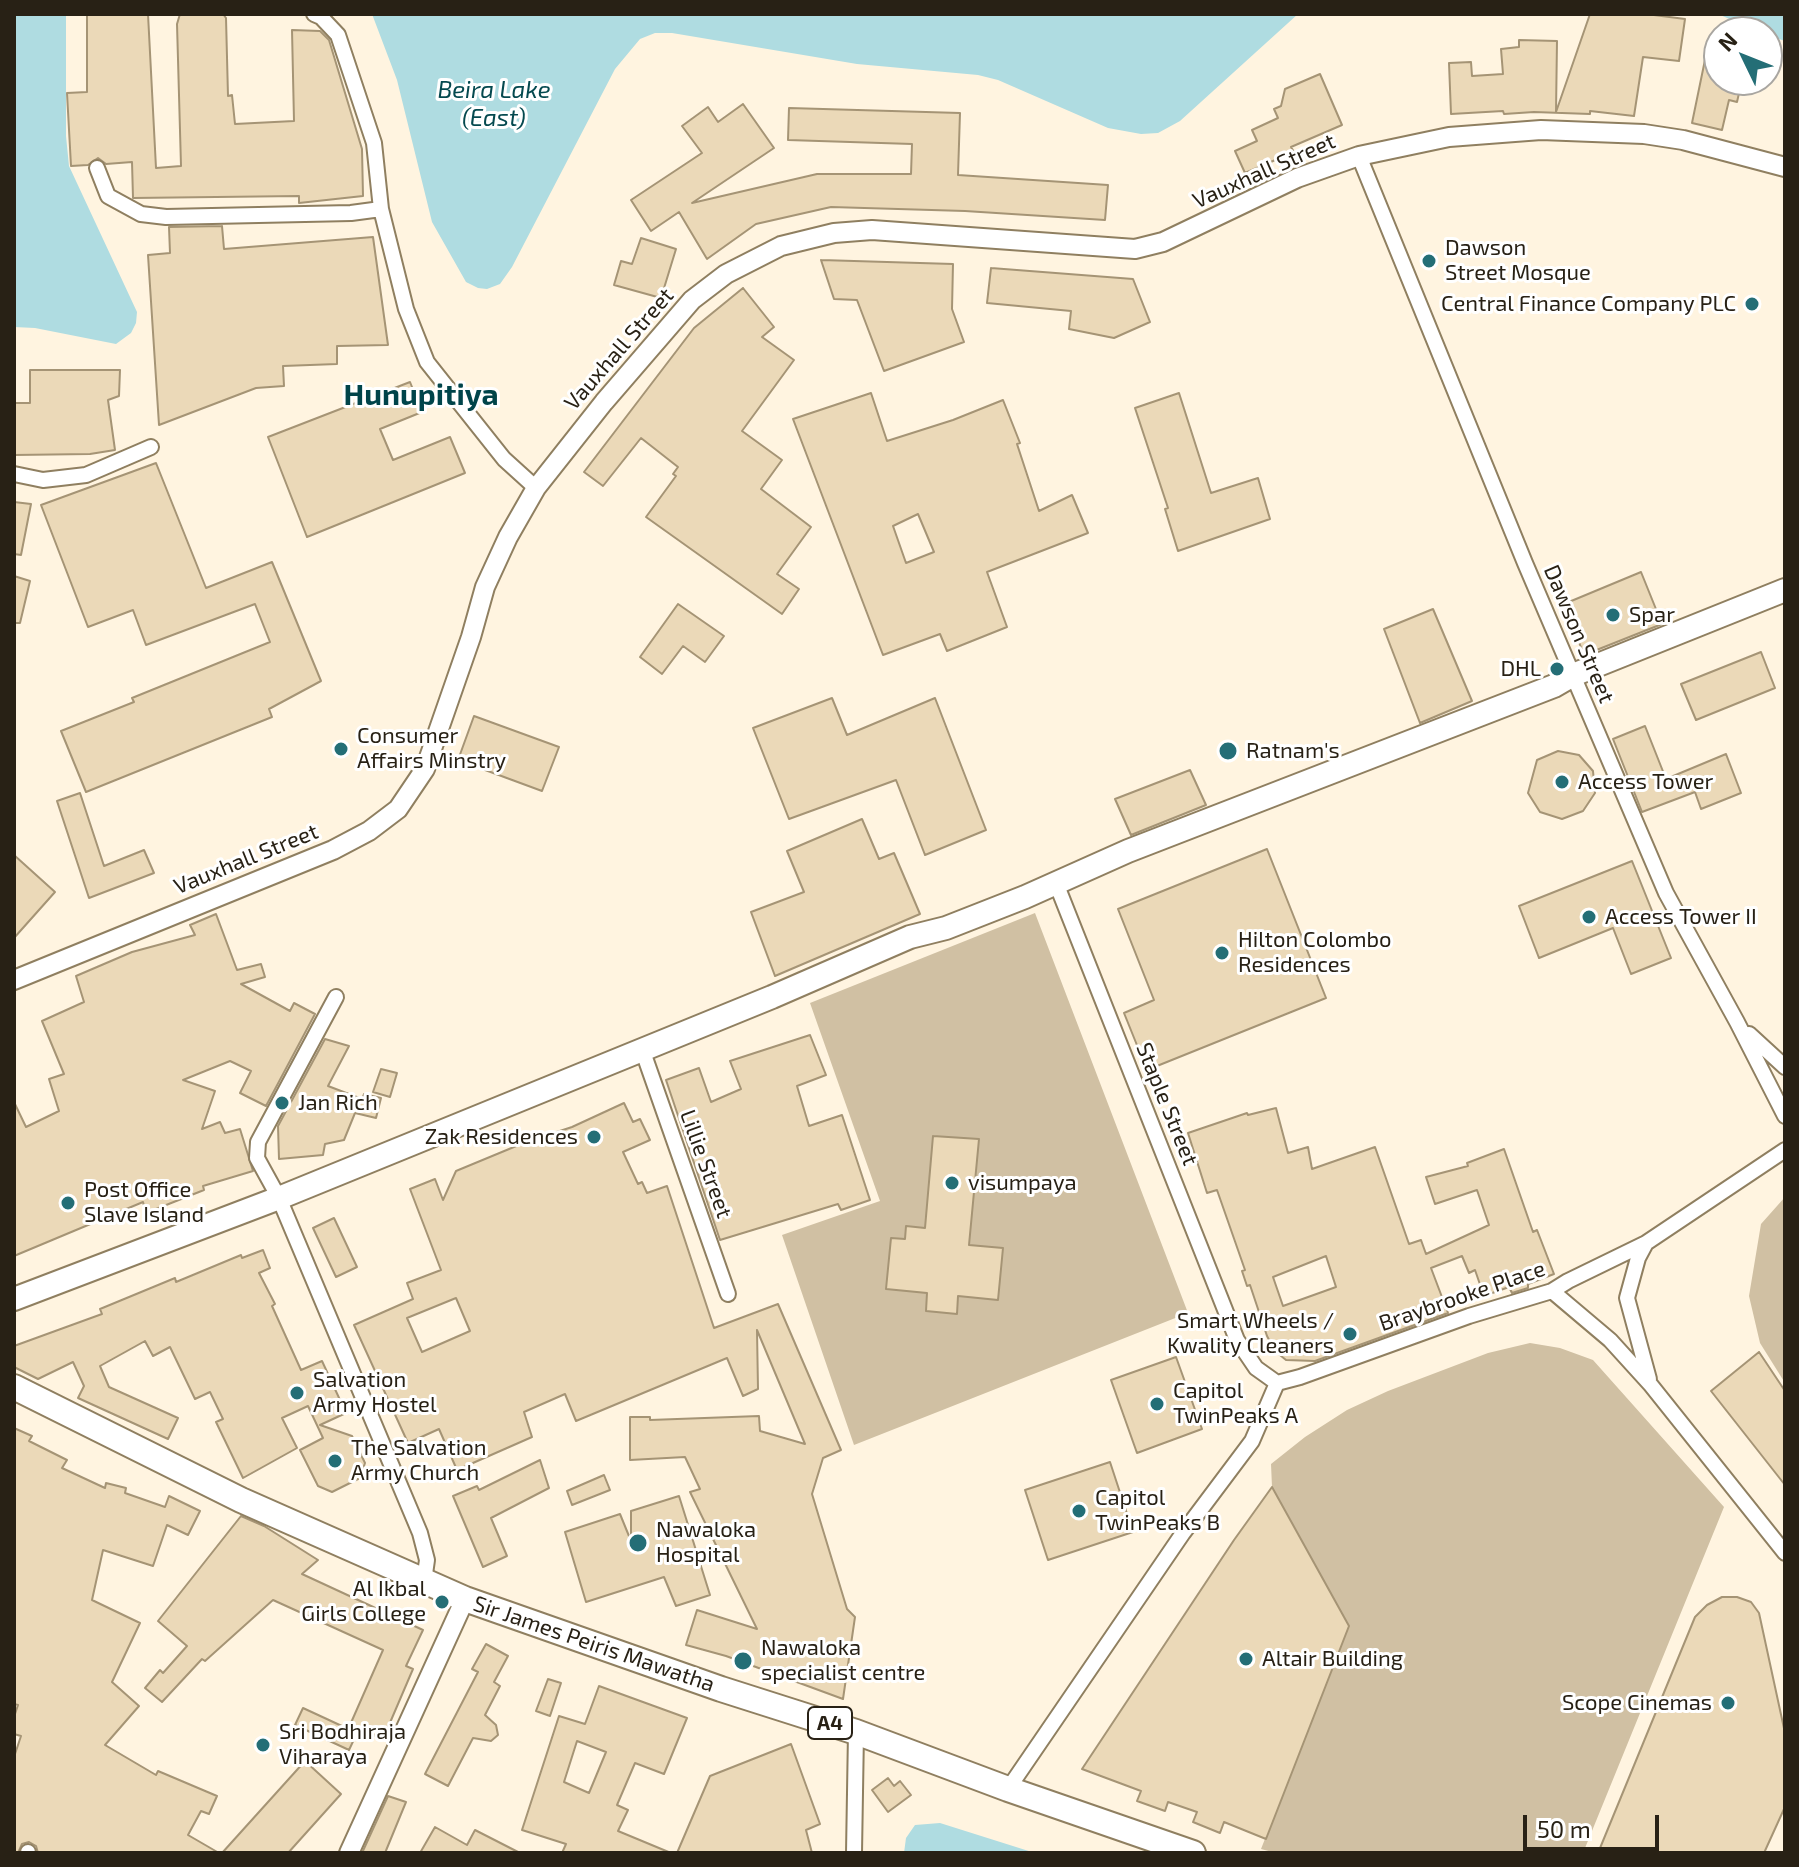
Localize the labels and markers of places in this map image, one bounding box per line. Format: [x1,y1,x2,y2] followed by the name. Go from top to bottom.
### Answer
[1445,235,1591,286] place label: Dawson Street Mosque
[1420,252,1438,270] marker: Dawson Street Mosque
[1441,291,1736,317] place label: Central Finance Company PLC
[1743,295,1761,313] marker: Central Finance Company PLC
[1629,602,1675,628] place label: Spar
[1604,606,1622,624] marker: Spar
[1500,656,1541,682] place label: DHL
[1548,660,1566,678] marker: DHL
[357,723,506,774] place label: Consumer Affairs Minstry
[1246,738,1340,764] place label: Ratnam's
[332,740,350,758] marker: Consumer Affairs Minstry
[1217,740,1239,762] marker: Ratnam's
[1578,769,1713,795] place label: Access Tower
[1553,773,1571,791] marker: Access Tower
[1605,904,1757,930] place label: Access Tower II
[1580,908,1598,926] marker: Access Tower II
[1238,927,1391,978] place label: Hilton Colombo Residences
[1213,944,1231,962] marker: Hilton Colombo Residences
[298,1090,378,1116] place label: Jan Rich
[273,1094,291,1112] marker: Jan Rich
[425,1124,578,1150] place label: Zak Residences
[585,1128,603,1146] marker: Zak Residences
[968,1170,1077,1196] place label: visumpaya
[943,1174,961,1192] marker: visumpaya
[84,1177,204,1228] place label: Post Office Slave Island
[59,1194,77,1212] marker: Post Office Slave Island
[1167,1308,1334,1360] place label: Smart Wheels / Kwality Cleaners
[1341,1325,1359,1343] marker: Smart Wheels / Kwality Cleaners
[313,1367,436,1418] place label: Salvation Army Hostel
[1173,1378,1298,1430] place label: Capitol TwinPeaks A
[288,1384,306,1402] marker: Salvation Army Hostel
[1148,1395,1166,1413] marker: Capitol TwinPeaks A
[351,1435,486,1486] place label: The Salvation Army Church
[326,1452,344,1470] marker: The Salvation Army Church
[1095,1485,1220,1536] place label: Capitol TwinPeaks B
[1070,1502,1088,1520] marker: Capitol TwinPeaks B
[656,1517,756,1568] place label: Nawaloka Hospital
[627,1532,649,1554] marker: Nawaloka Hospital
[301,1576,426,1628] place label: Al Ikbal Girls College
[433,1593,451,1611] marker: Al Ikbal Girls College
[761,1635,925,1686] place label: Nawaloka specialist centre
[1262,1646,1403,1672] place label: Altair Building
[732,1650,754,1672] marker: Nawaloka specialist centre
[1237,1650,1255,1668] marker: Altair Building
[1562,1690,1712,1716] place label: Scope Cinemas
[1719,1694,1737,1712] marker: Scope Cinemas
[279,1719,406,1770] place label: Sri Bodhiraja Viharaya
[254,1736,272,1754] marker: Sri Bodhiraja Viharaya

